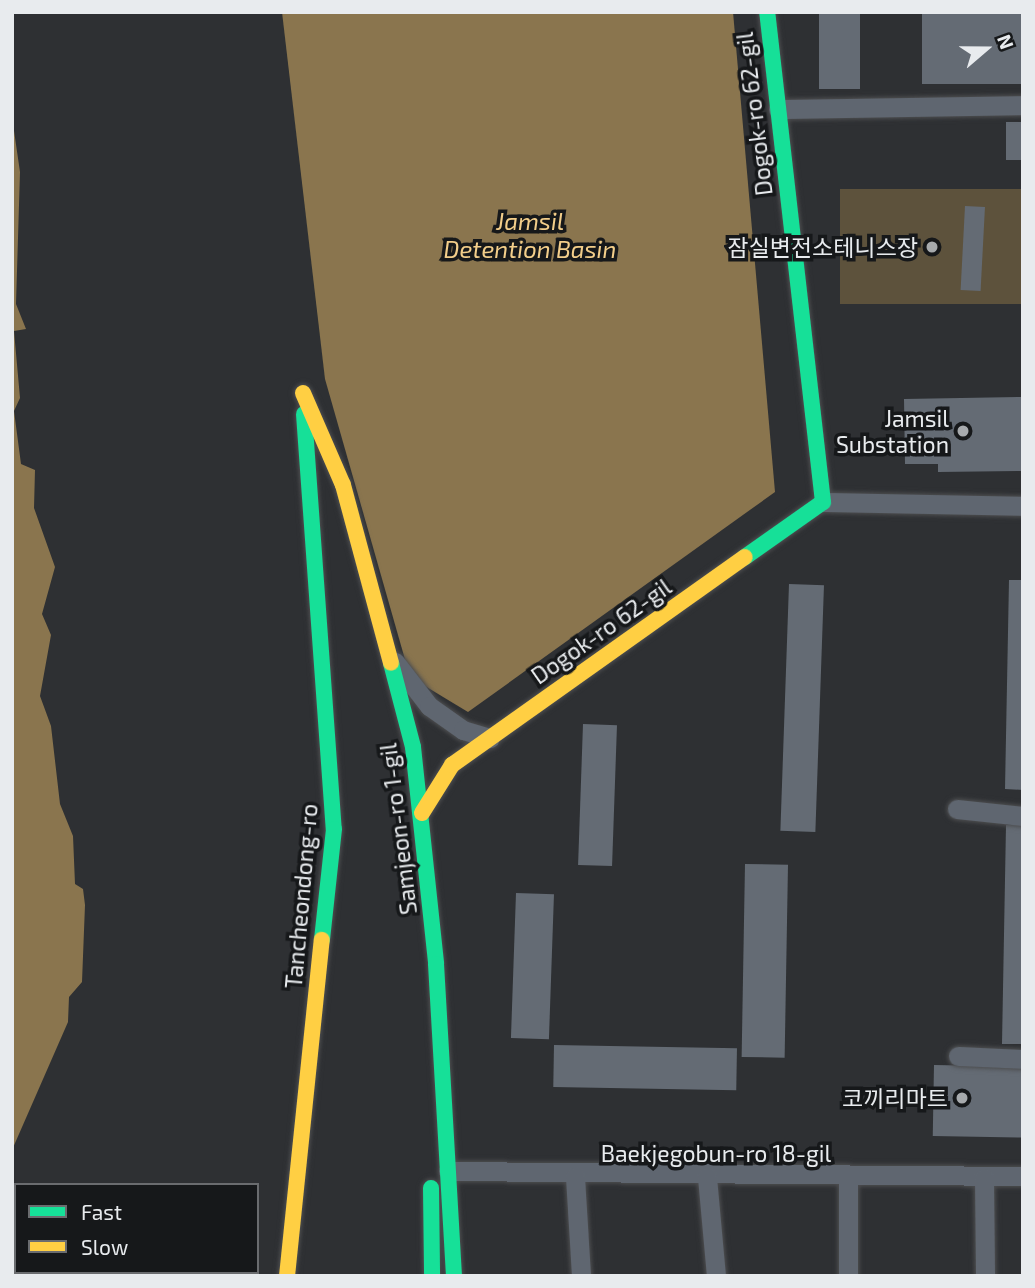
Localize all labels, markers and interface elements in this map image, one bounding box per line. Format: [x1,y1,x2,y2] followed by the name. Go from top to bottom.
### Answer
[951,14,1021,84] north arrow
[730,31,778,197] street label: Dogok-ro 62-gil
[993,31,1019,52] text: N
[444,207,616,263] water label: Jamsil Detention Basin
[728,233,918,261] place label: 잠실변전소테니스장
[924,239,940,255] marker: 잠실변전소테니스장
[836,404,949,458] place label: Jamsil Substation
[955,423,971,439] marker: Jamsil Substation
[526,573,676,689] street label: Dogok-ro 62-gil
[374,742,422,916] street label: Samjeon-ro 1-gil
[279,802,323,990] street label: Tancheondong-ro
[842,1084,948,1112] place label: 코끼리마트
[954,1090,970,1106] marker: 코끼리마트
[601,1139,831,1167] street label: Baekjegobun-ro 18-gil
[14,1183,259,1274] legend
[81,1199,122,1224] text: Fast
[81,1234,128,1259] text: Slow

